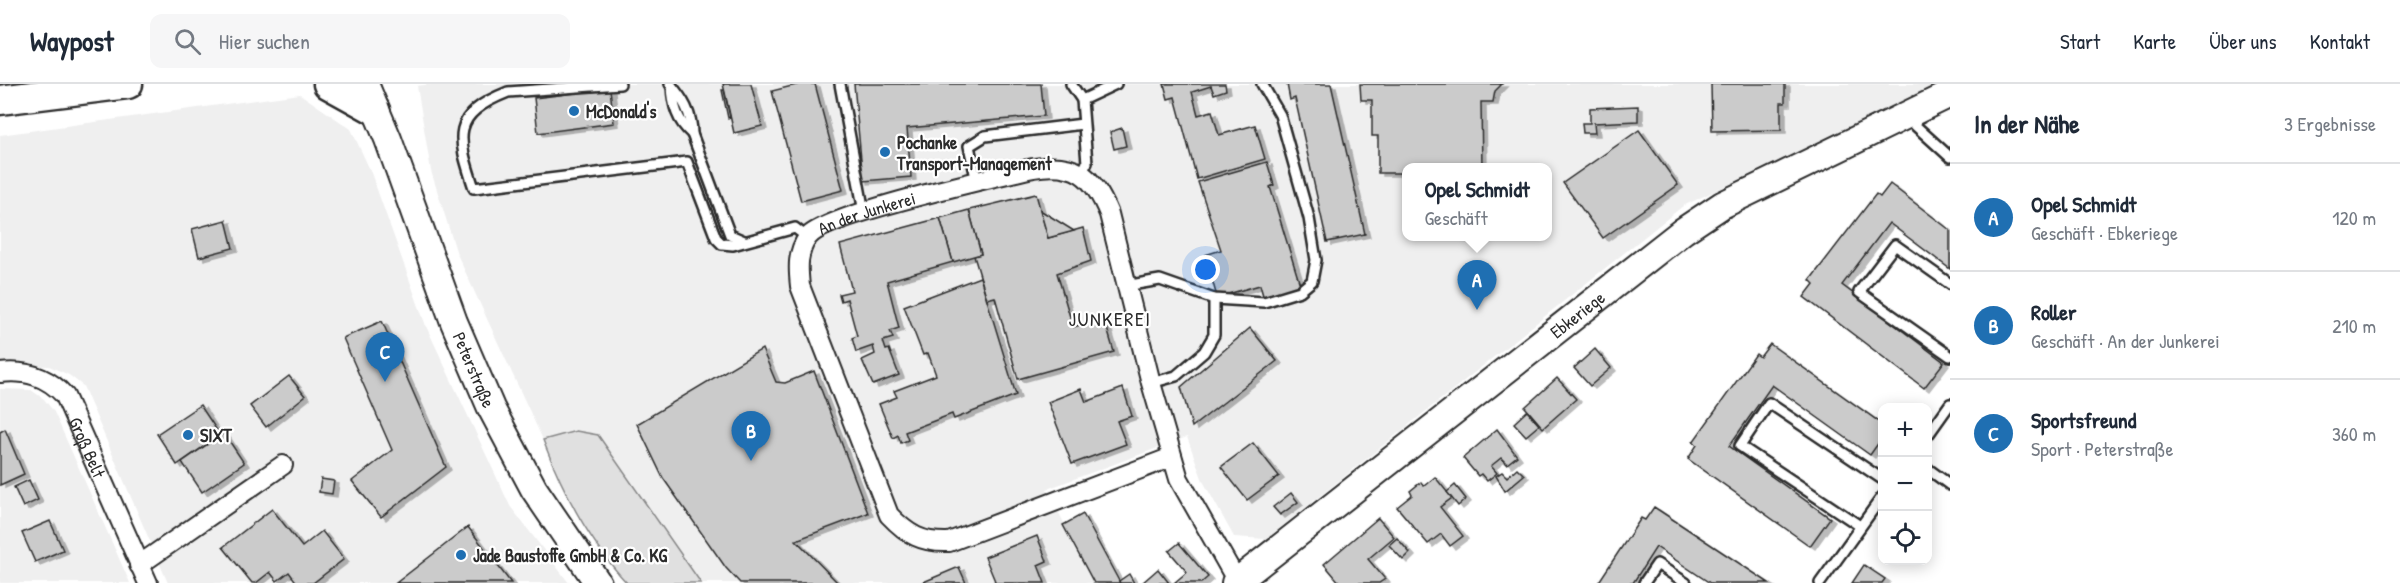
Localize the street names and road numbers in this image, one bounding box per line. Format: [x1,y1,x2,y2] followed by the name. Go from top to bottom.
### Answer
[813,185,918,240] street label: An der Junkerei
[1544,285,1610,344] street label: Ebkeriege
[447,328,502,411] street label: Peterstraße
[63,413,112,482] street label: Groß Belt

